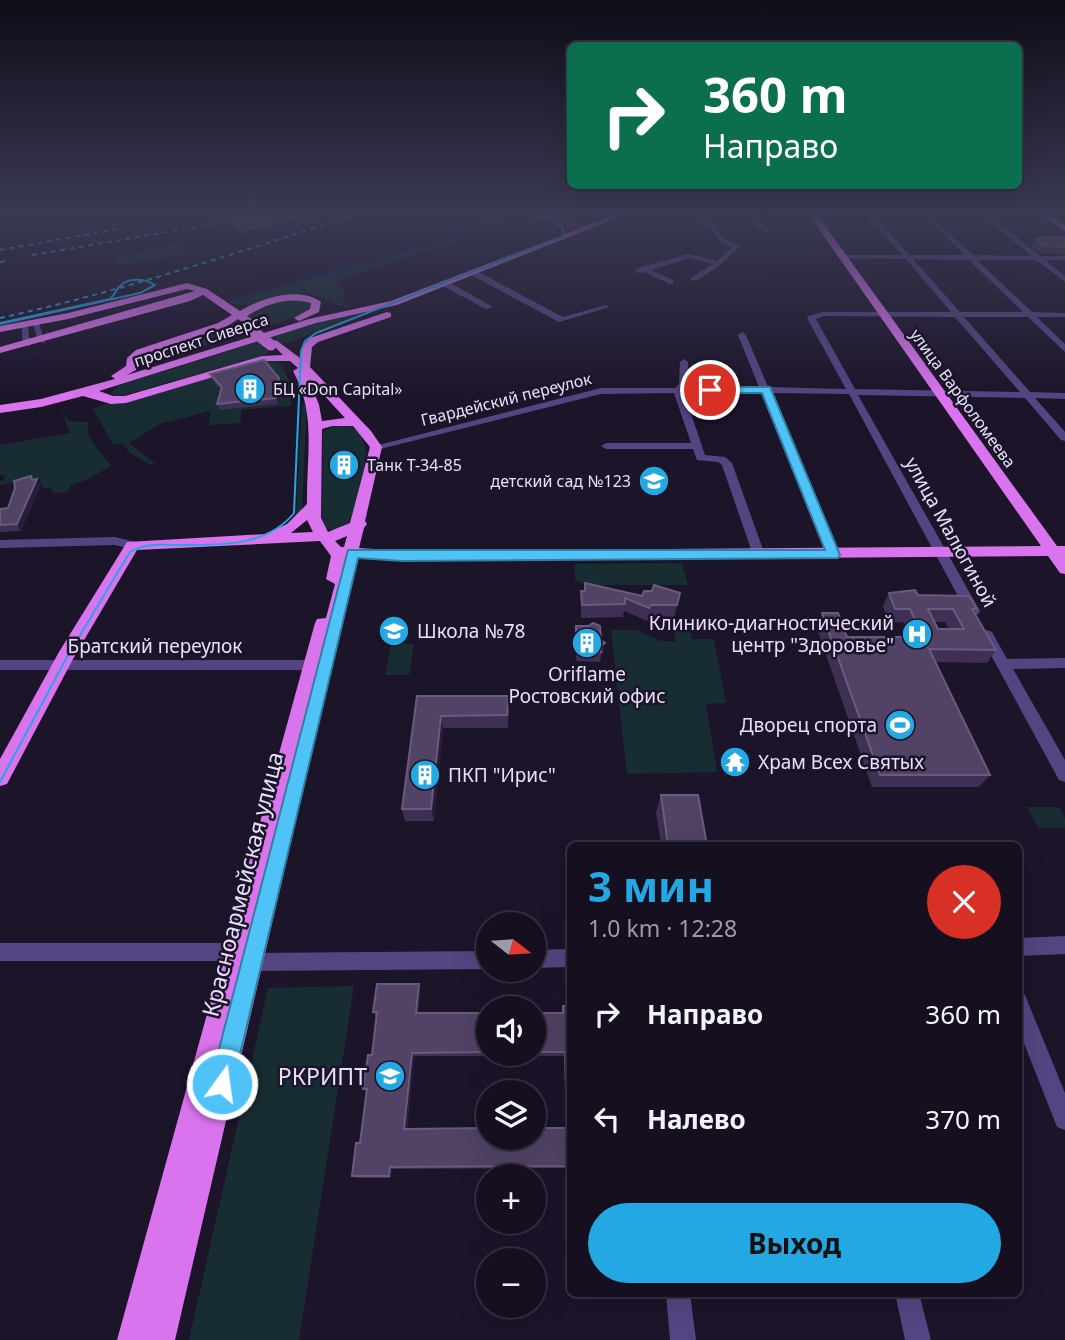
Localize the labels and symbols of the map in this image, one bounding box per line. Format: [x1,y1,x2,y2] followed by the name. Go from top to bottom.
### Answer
[131,308,271,372] street label: проспект Сиверса
[905,324,1021,472] street label: улица Варфоломеева
[680,360,740,420] pin
[418,367,594,431] street label: Гвардейский переулок
[233,372,267,406] building icon: БЦ «Don Capital»
[273,378,402,400] place label: БЦ «Don Capital»
[327,448,361,482] building icon: Танк Т-34-85
[899,452,1003,612] street label: улица Малюгиной
[367,454,462,476] place label: Танк Т-34-85
[637,464,671,498] school or university icon: детский сад №123
[491,470,631,492] place label: детский сад №123
[649,610,894,658] place label: Клинико-диагностический центр "Здоровье"
[377,614,411,648] school or university icon: Школа №78
[900,617,934,651] hospital icon: Клинико-диагностический центр "Здоровье"
[417,618,525,644] place label: Школа №78
[570,626,604,660] building icon: Oriflame Ростовский офис
[68,633,242,659] street label: Братский переулок
[508,661,666,709] place label: Oriflame Ростовский офис
[883,708,917,742] sports icon: Дворец спорта
[740,712,877,738] place label: Дворец спорта
[718,745,752,779] temple icon: Храм Всех Святых
[194,748,290,1020] street label: Красноармейская улица
[758,749,924,775] place label: Храм Всех Святых
[408,758,442,792] building icon: ПКП "Ирис"
[448,762,556,788] place label: ПКП "Ирис"
[476,912,546,982] north arrow
[185,1047,259,1121] position arrow
[373,1059,407,1093] school or university icon: РКРИПТ
[278,1060,367,1092] place label: РКРИПТ

